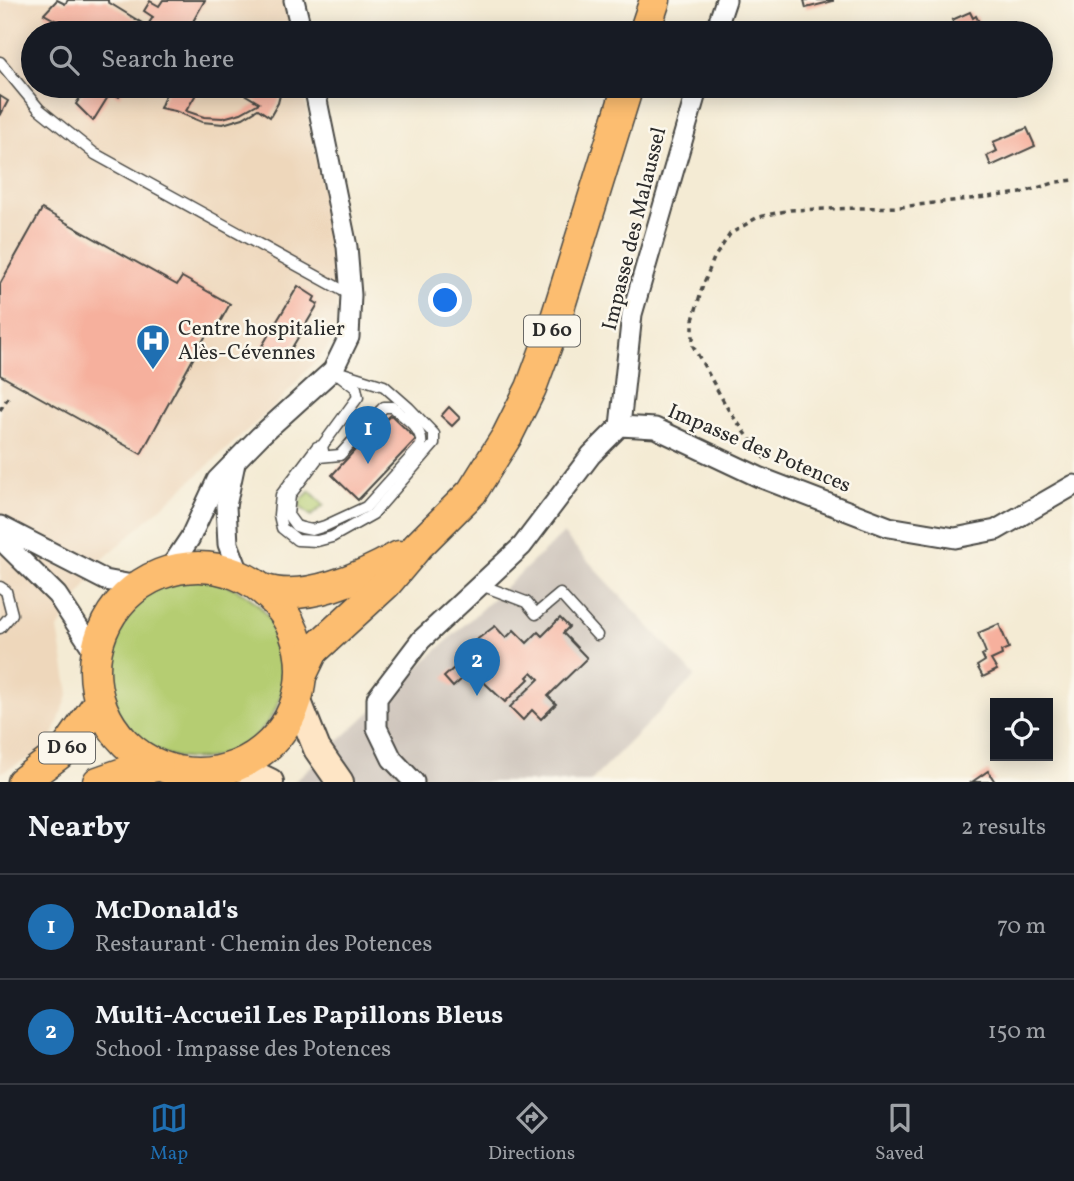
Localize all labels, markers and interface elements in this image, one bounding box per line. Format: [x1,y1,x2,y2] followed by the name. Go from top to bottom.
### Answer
[21,21,1053,98] search box
[45,41,83,79] icon: search
[101,42,234,78] text: Search here
[596,124,674,334] street label: Impasse des Malaussel
[428,283,462,317] your location
[178,315,345,368] place label: Centre hospitalier Alès-Cévennes
[524,316,580,346] road number: D 60
[134,322,172,371] hospital icon: Centre hospitalier Alès-Cévennes
[663,397,855,501] street label: Impasse des Potences
[345,406,391,464] pin: 1
[454,638,500,696] pin: 2
[990,698,1053,761] map controls
[990,698,1053,761] button: locate
[39,733,95,764] road number: D 60
[28,807,130,849] text: Nearby
[961,812,1046,844] text: 2 results
[95,893,238,929] text: McDonald's
[46,911,56,943] text: 1
[997,911,1046,943] text: 70 m
[95,929,432,961] text: Restaurant · Chemin des Potences
[95,998,503,1034] text: Multi-Accueil Les Papillons Bleus
[45,1016,57,1048] text: 2
[988,1016,1046,1048] text: 150 m
[95,1034,391,1066] text: School · Impasse des Potences
[150,1099,188,1167] tab: Map
[488,1099,575,1167] tab: Directions
[875,1099,924,1167] tab: Saved

